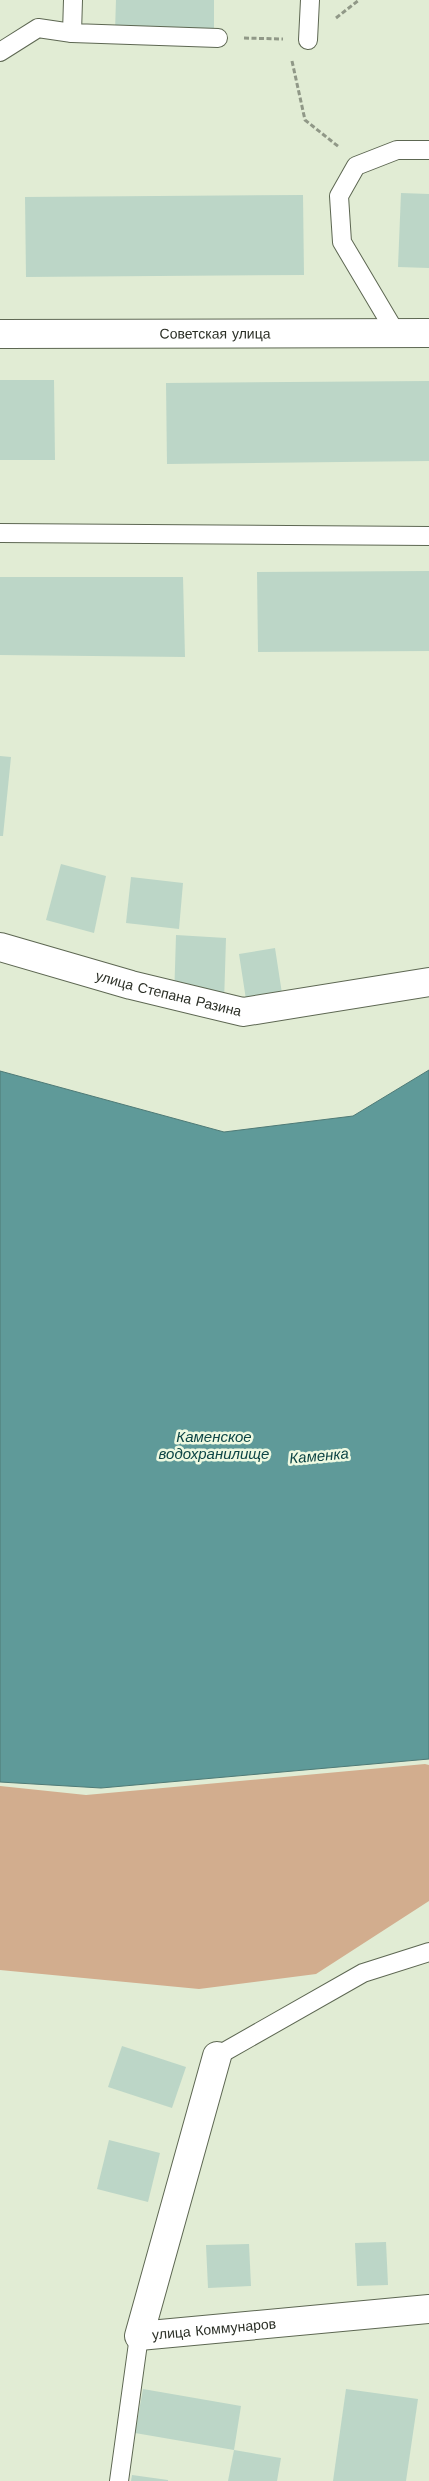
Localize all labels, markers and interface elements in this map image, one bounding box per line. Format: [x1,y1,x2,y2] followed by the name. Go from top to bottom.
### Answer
[160,325,271,342] street label: Советская улица
[94,967,243,1019] street label: улица Степана Разина
[159,1428,269,1463] water label: Каменское водохранилище
[289,1444,349,1468] water label: Каменка
[151,2315,277,2343] street label: улица Коммунаров

